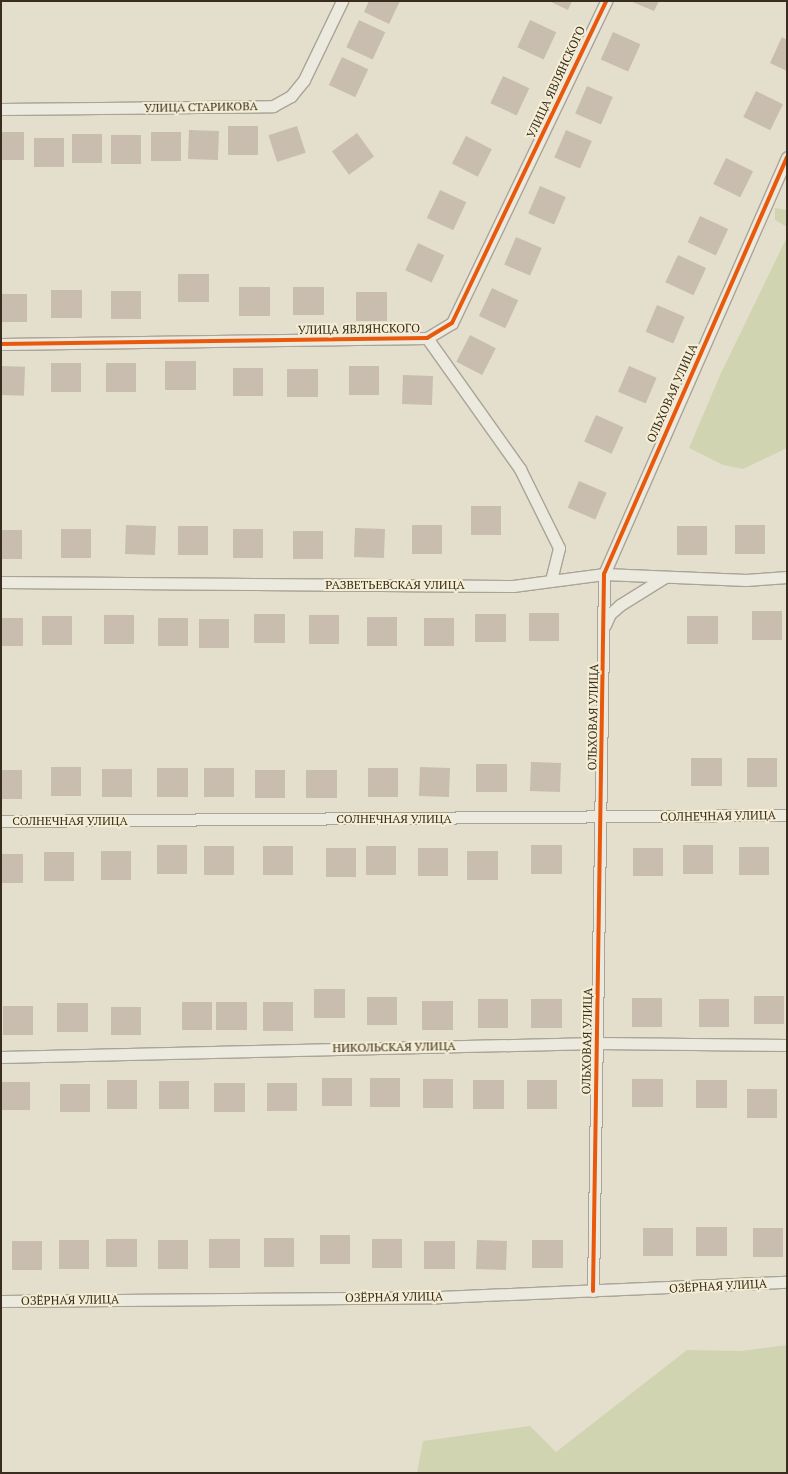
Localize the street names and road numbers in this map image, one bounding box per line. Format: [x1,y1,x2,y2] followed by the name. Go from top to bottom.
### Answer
[524,24,588,140] street label: УЛИЦА ЯВЛЯНСКОГО
[144,99,258,115] street label: УЛИЦА СТАРИКОВА
[298,321,420,337] street label: УЛИЦА ЯВЛЯНСКОГО
[644,341,700,445] street label: ОЛЬХОВАЯ УЛИЦА
[325,578,465,592] street label: РАЗВЕТЬЕВСКАЯ УЛИЦА
[585,663,601,771] street label: ОЛЬХОВАЯ УЛИЦА
[660,808,776,824] street label: СОЛНЕЧНАЯ УЛИЦА
[336,812,452,826] street label: СОЛНЕЧНАЯ УЛИЦА
[12,814,128,828] street label: СОЛНЕЧНАЯ УЛИЦА
[579,987,595,1095] street label: ОЛЬХОВАЯ УЛИЦА
[332,1039,456,1055] street label: НИКОЛЬСКАЯ УЛИЦА
[669,1276,767,1296] street label: ОЗЁРНАЯ УЛИЦА
[345,1289,443,1305] street label: ОЗЁРНАЯ УЛИЦА
[21,1292,119,1308] street label: ОЗЁРНАЯ УЛИЦА

